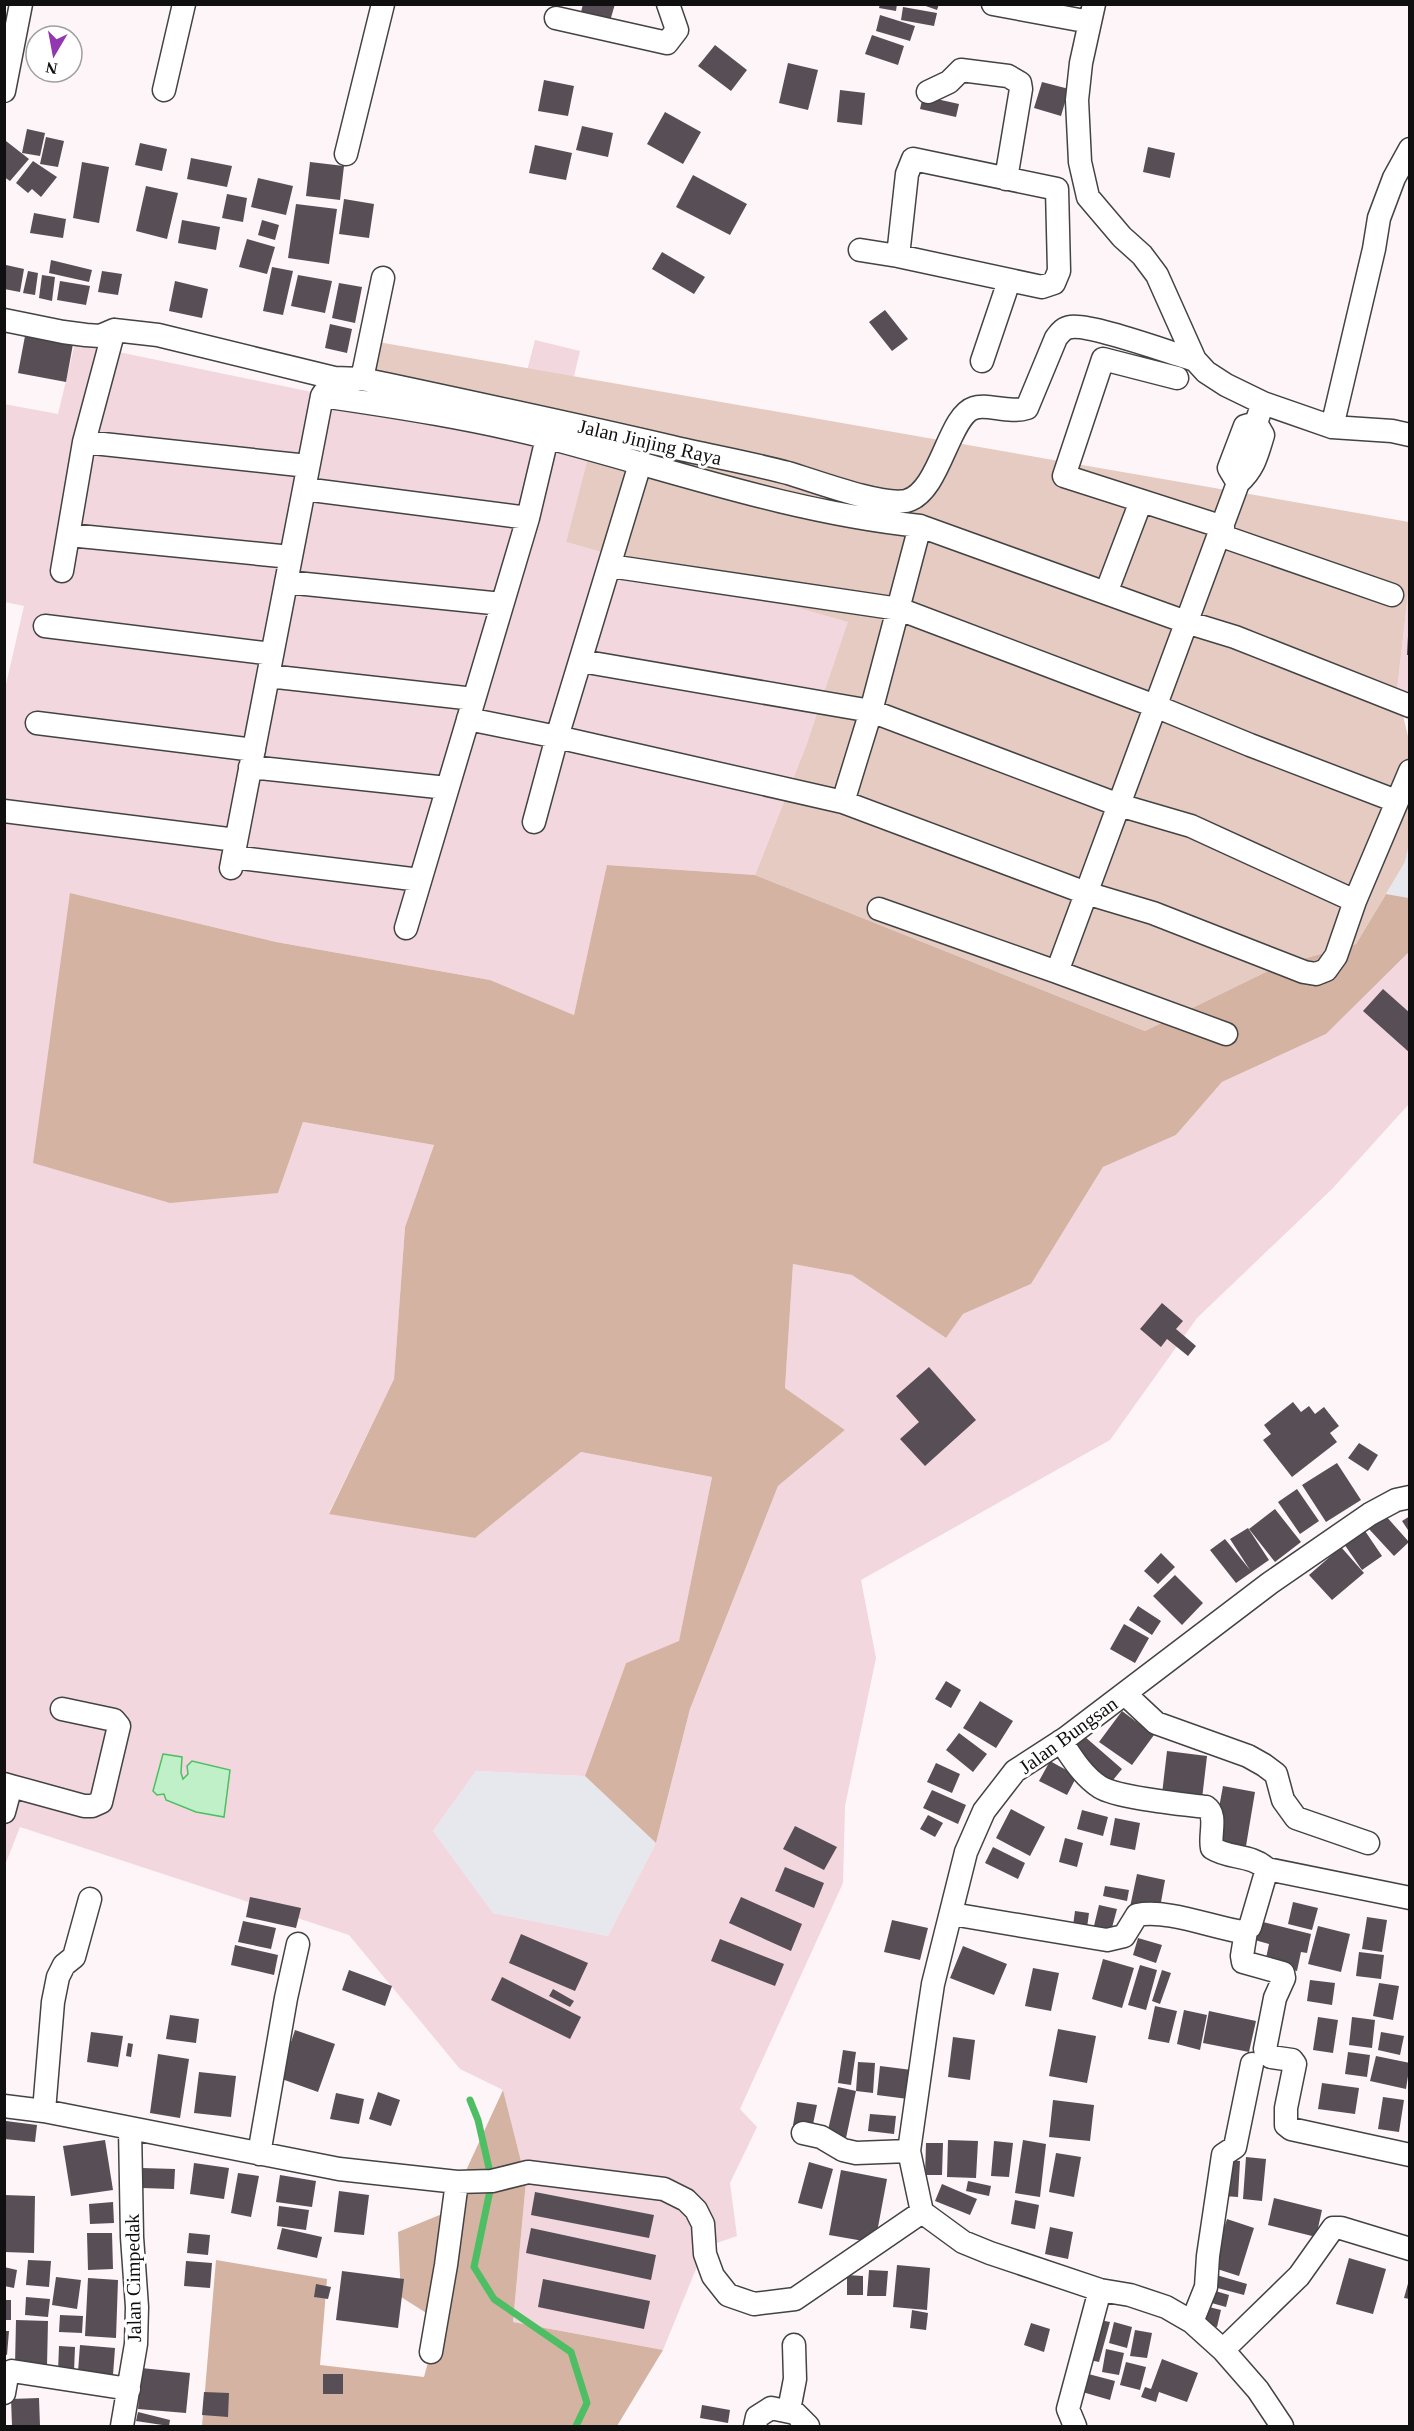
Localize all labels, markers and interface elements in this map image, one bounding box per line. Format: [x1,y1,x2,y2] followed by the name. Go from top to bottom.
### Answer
[24,24,84,84] north arrow
[44,59,59,78] text: N
[576,415,724,470] street label: Jalan Jinjing Raya
[1015,1692,1122,1779] street label: Jalan Bungsan
[121,2214,146,2342] street label: Jalan Cimpedak

